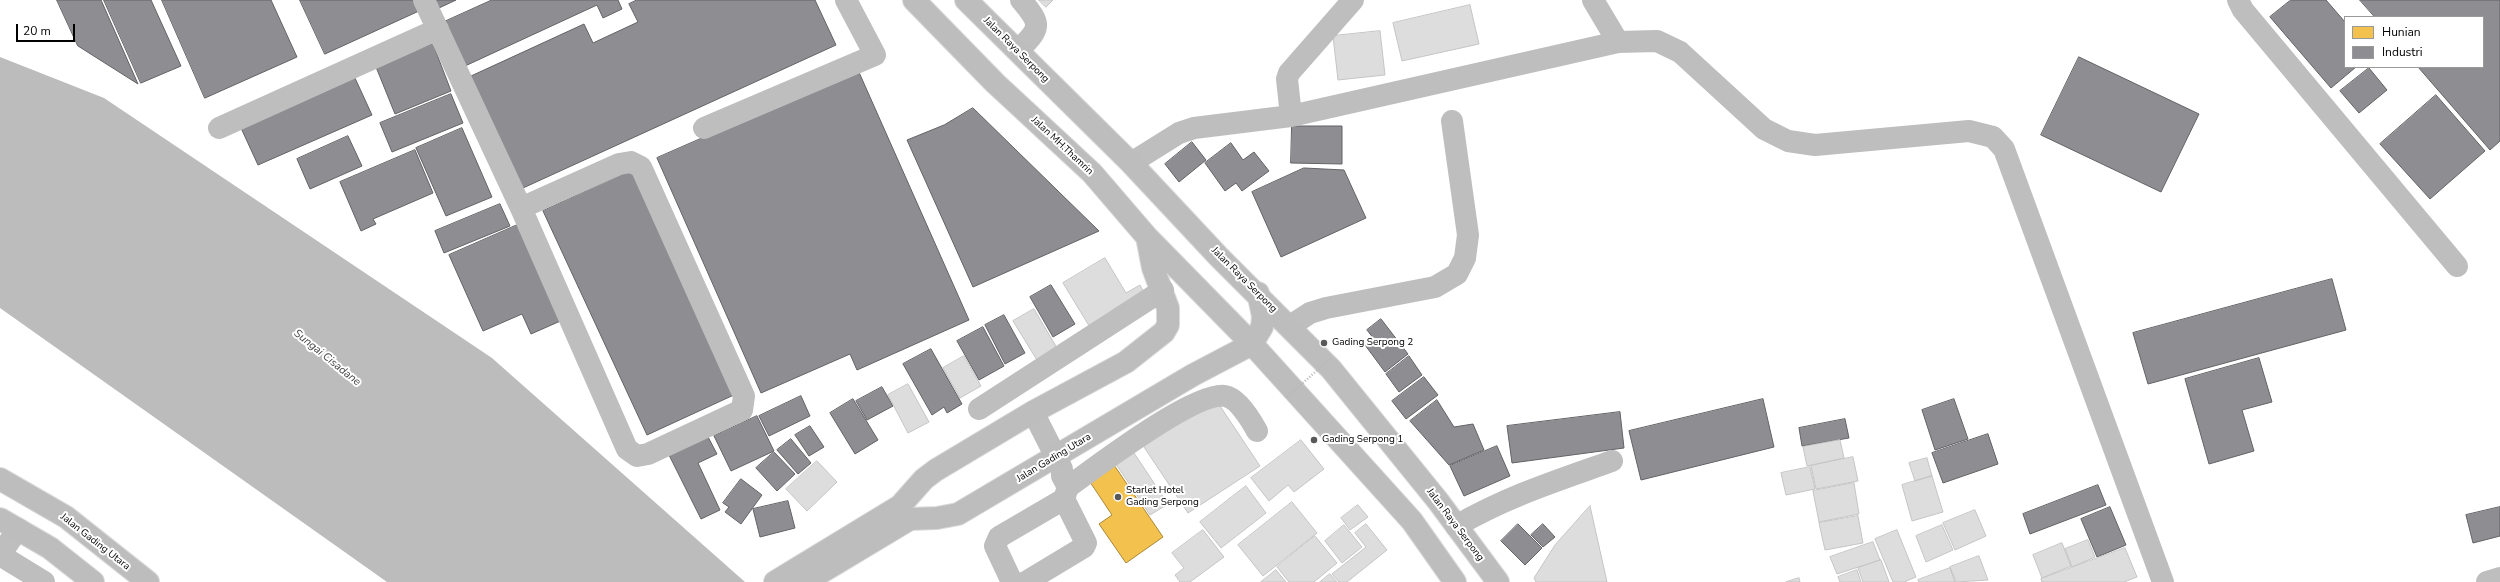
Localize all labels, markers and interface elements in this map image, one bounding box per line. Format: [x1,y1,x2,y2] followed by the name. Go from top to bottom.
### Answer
[981,15,1051,85] street label: Jalan Raya Serpong
[18,16,77,42] scale bar
[2344,16,2484,68] legend
[23,23,51,39] text: 20 m
[2382,24,2421,40] text: Hunian
[2382,44,2423,60] text: Industri
[1029,114,1095,178] street label: Jalan MH.Thamrin
[1209,245,1279,315] street label: Jalan Raya Serpong
[291,327,363,389] water label: Sungai Cisadane
[1332,337,1413,349] place label: Gading Serpong 2
[1319,338,1329,348] marker: Gading Serpong 2
[1015,431,1093,485] street label: Jalan Gading Utara
[1322,434,1403,446] place label: Gading Serpong 1
[1309,435,1319,445] marker: Gading Serpong 1
[1126,485,1199,508] place label: Starlet Hotel Gading Serpong
[1424,486,1486,564] street label: Jalan Raya Serpong
[1113,492,1123,502] marker: Starlet Hotel Gading Serpong
[58,511,132,573] street label: Jalan Gading Utara

